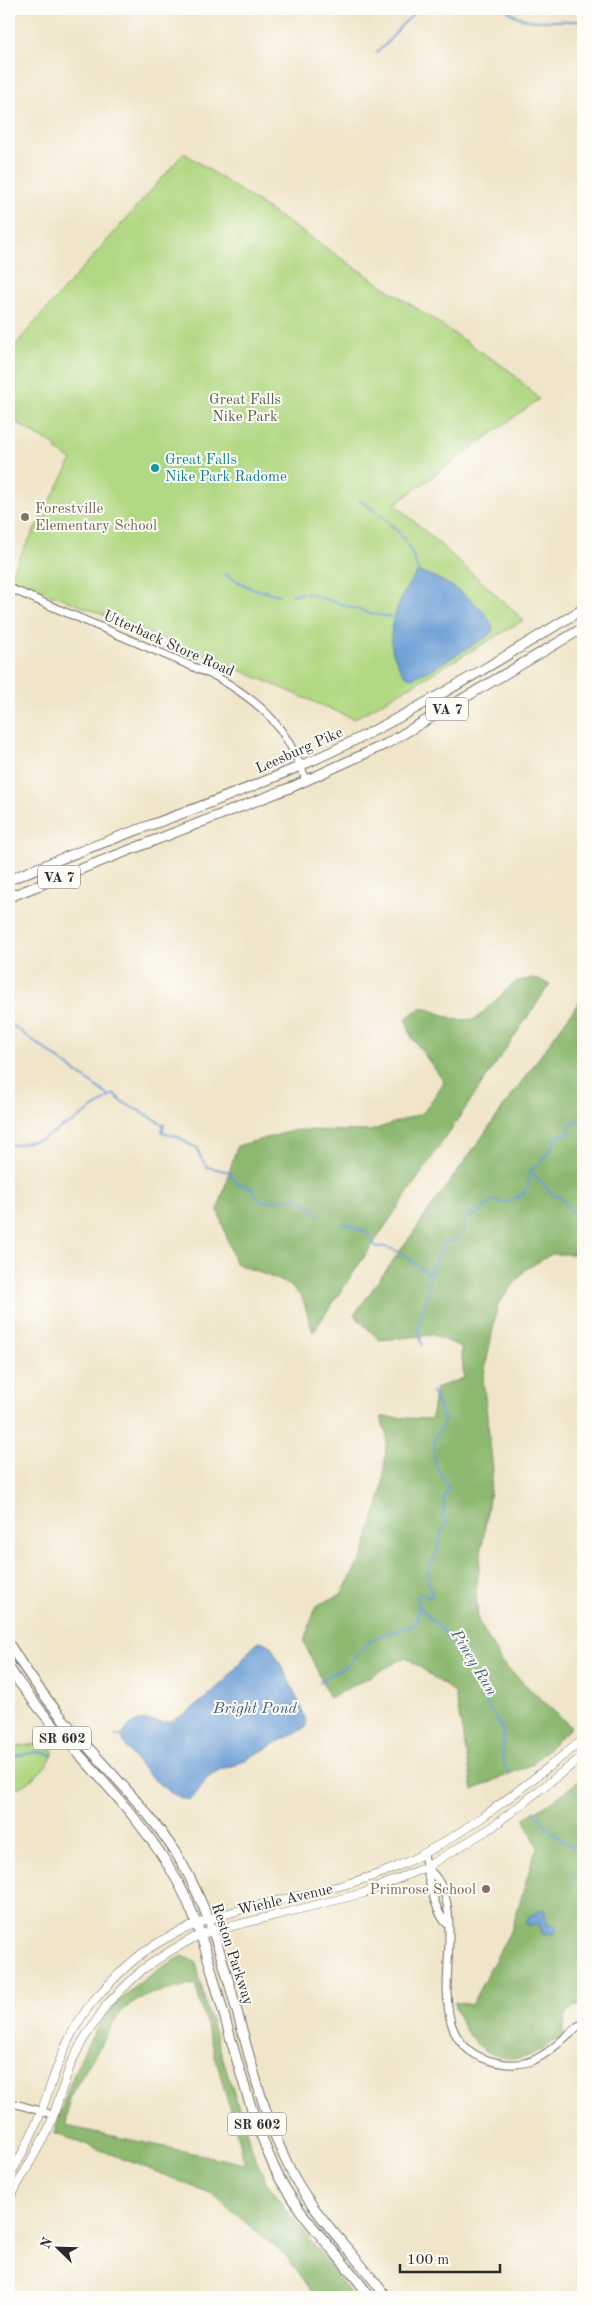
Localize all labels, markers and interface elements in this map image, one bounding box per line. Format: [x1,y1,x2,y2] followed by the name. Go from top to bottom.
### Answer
[209,393,281,425] park label: Great Falls Nike Park
[165,453,287,485] place label: Great Falls Nike Park Radome
[149,462,161,474] marker: Great Falls Nike Park Radome
[35,502,157,534] place label: Forestville Elementary School
[19,511,31,523] marker: Forestville Elementary School
[101,609,236,680] street label: Utterback Store Road
[426,698,468,721] road number: VA 7
[254,725,345,777] street label: Leesburg Pike
[38,866,80,889] road number: VA 7
[447,1626,499,1699] water label: Piney Run
[212,1701,298,1717] water label: Bright Pond
[33,1726,91,1750] road number: SR 602
[236,1882,335,1919] street label: Wiehle Avenue
[370,1883,476,1898] place label: Primrose School
[480,1883,492,1895] marker: Primrose School
[208,1902,255,2007] street label: Reston Parkway
[228,2112,286,2136] road number: SR 602
[32,2224,82,2274] north arrow
[38,2235,56,2251] text: N
[400,2241,500,2273] scale bar
[407,2253,449,2268] text: 100 m

